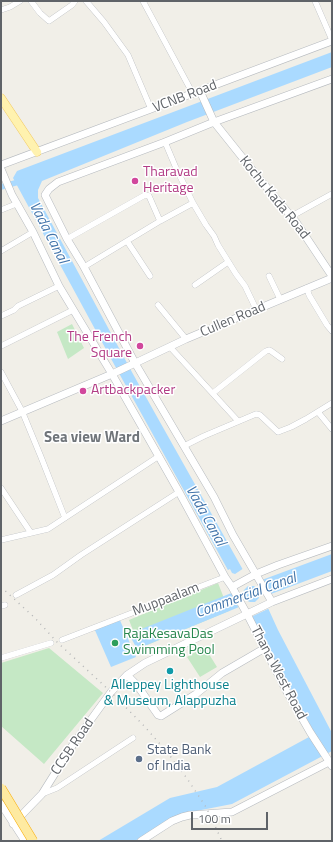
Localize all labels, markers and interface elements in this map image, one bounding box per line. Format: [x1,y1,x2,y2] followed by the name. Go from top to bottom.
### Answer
[151,77,219,117] street label: VCNB Road
[235,153,313,243] street label: Kochu Kada Road
[143,165,198,198] place label: Tharavad Heritage
[130,176,140,186] marker: Tharavad Heritage
[25,199,71,267] water label: Vada Canal
[198,299,268,341] street label: Cullen Road
[67,330,132,362] place label: The French Square
[135,341,145,351] marker: The French Square
[91,383,175,399] place label: Artbackpacker
[78,386,88,396] marker: Artbackpacker
[44,429,140,447] district label: Sea view Ward
[181,482,229,550] water label: Vada Canal
[193,569,299,623] water label: Commercial Canal
[130,580,202,620] street label: Muppaalam
[246,623,310,723] street label: Thana West Road
[123,627,215,660] place label: RajaKesavaDas Swimming Pool
[110,638,120,648] marker: RajaKesavaDas Swimming Pool
[165,666,175,676] marker: Alleppey Lighthouse & Museum, Alappuzha
[104,678,236,710] place label: Alleppey Lighthouse & Museum, Alappuzha
[48,715,98,779] street label: CCSB Road
[147,743,211,776] place label: State Bank of India
[134,754,144,764] marker: State Bank of India
[193,804,270,830] scale bar
[198,809,231,828] text: 100 m

